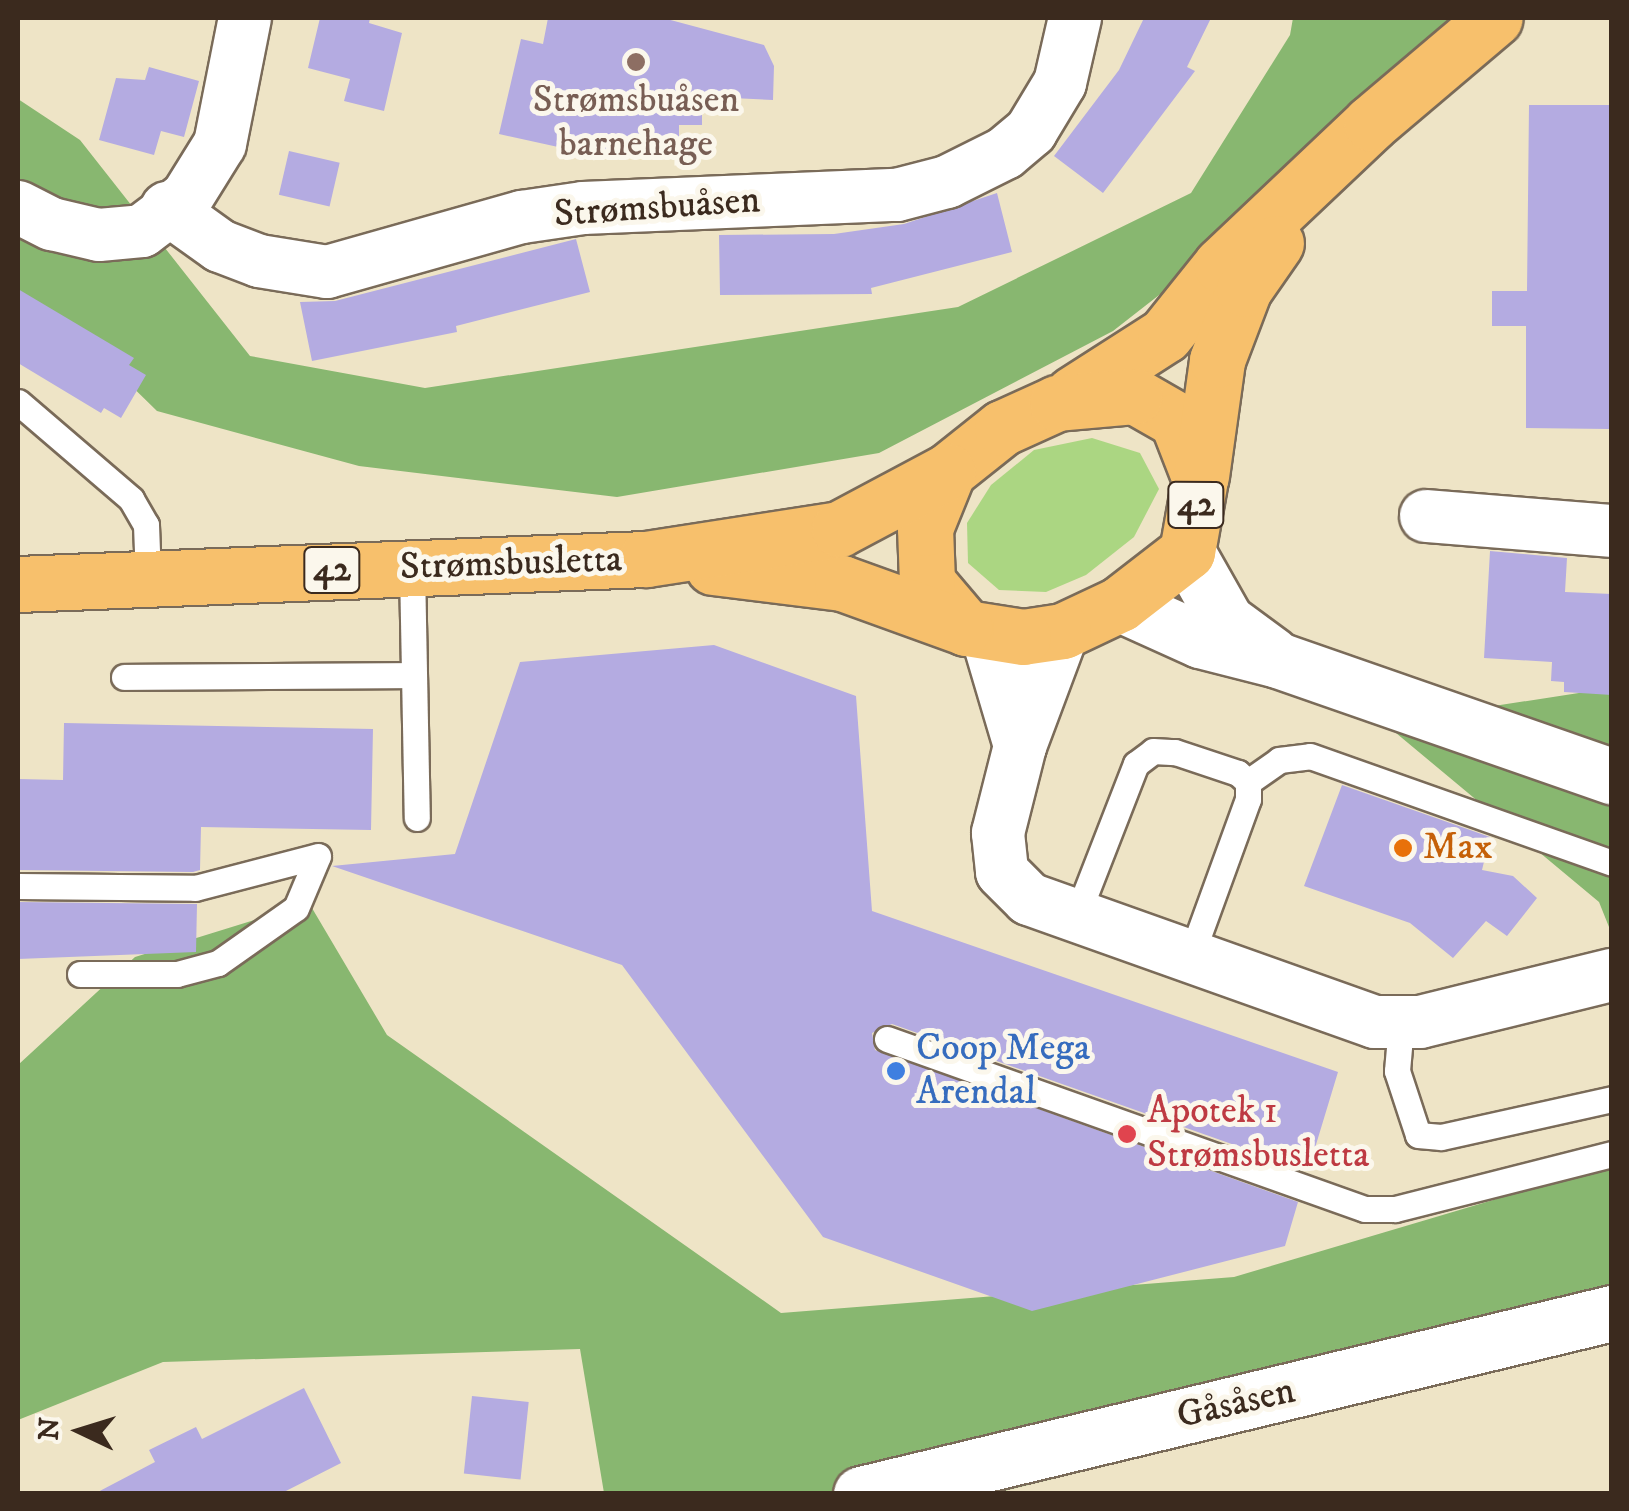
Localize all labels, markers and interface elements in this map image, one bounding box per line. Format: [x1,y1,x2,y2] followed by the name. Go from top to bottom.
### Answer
[625,51,647,73] marker: Strømsbuåsen barnehage
[533,78,739,168] place label: Strømsbuåsen barnehage
[552,178,762,238] street label: Strømsbuåsen
[1166,475,1226,535] road number: 42
[399,537,623,591] street label: Strømsbusletta
[302,540,362,600] road number: 42
[1423,825,1493,871] place label: Max
[1392,837,1414,859] marker: Max
[916,1026,1090,1116] place label: Coop Mega Arendal
[885,1060,907,1082] marker: Coop Mega Arendal
[1147,1089,1369,1178] place label: Apotek 1 Strømsbusletta
[1116,1123,1138,1145] marker: Apotek 1 Strømsbusletta
[1172,1368,1300,1440] street label: Gåsåsen
[30,1381,130,1481] north arrow
[31,1416,68,1442] text: N

